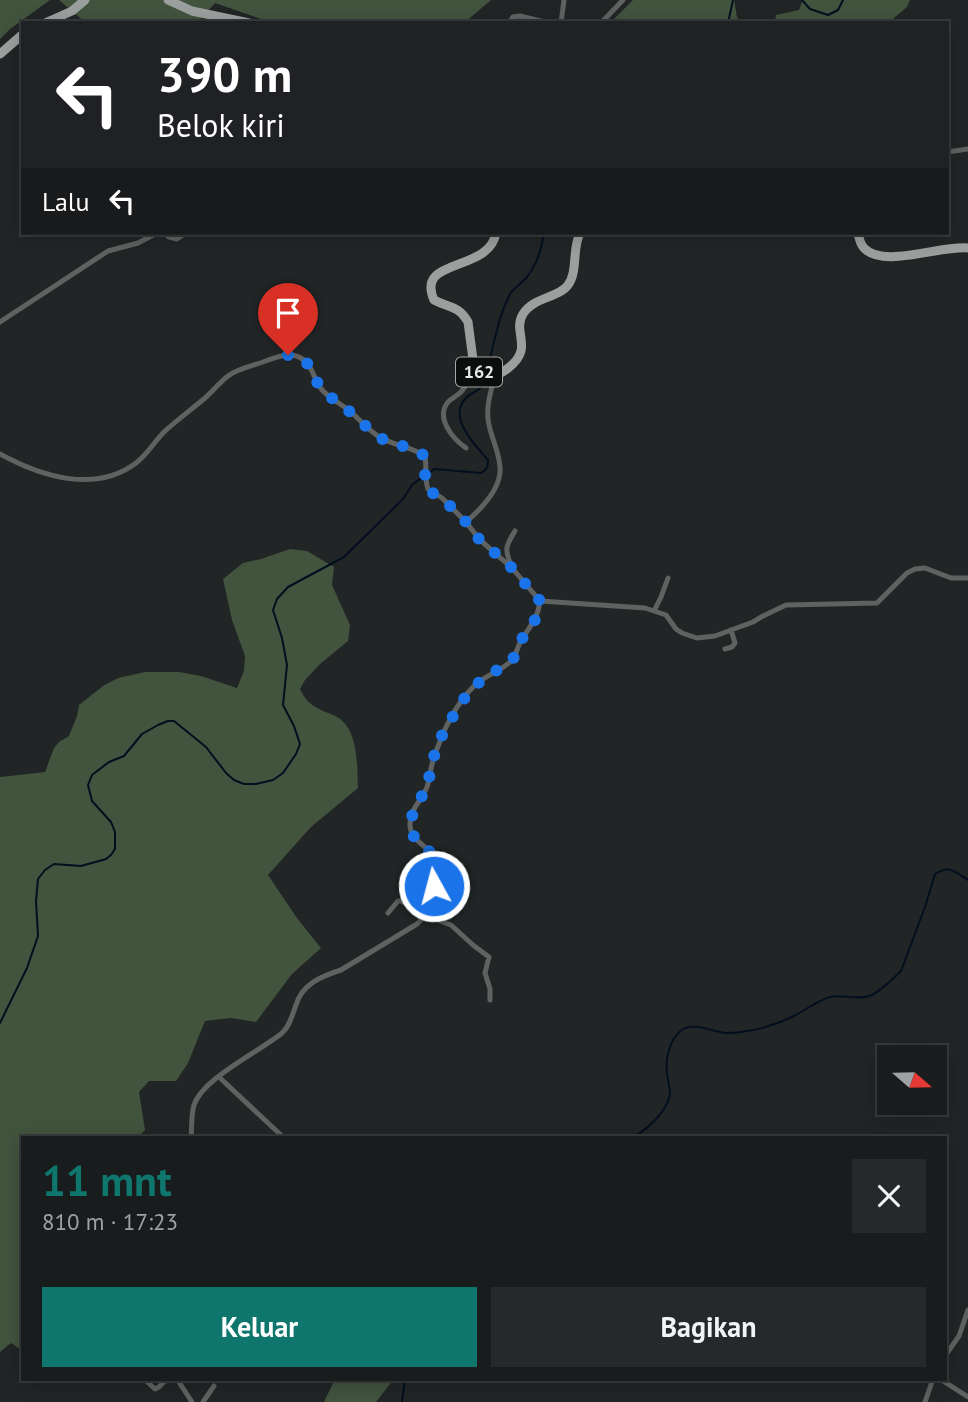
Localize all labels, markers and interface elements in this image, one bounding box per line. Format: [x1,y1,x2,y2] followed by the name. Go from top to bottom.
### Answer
[157,42,292,106] text: 390 m
[42,49,133,140] icon: left
[157,104,285,146] text: Belok kiri
[103,182,141,220] icon: left
[42,185,89,218] text: Lalu
[258,283,318,355] pin
[269,294,307,332] icon: arrive
[456,358,502,386] road number: 162
[397,849,471,923] position arrow
[877,1045,947,1115] north arrow
[877,1045,947,1115] map controls
[42,1153,172,1208] text: 11 mnt
[852,1159,926,1233] button: close
[42,1207,178,1236] text: 810 m · 17:23
[42,1287,477,1367] button: Keluar
[491,1287,926,1367] button: Bagikan

